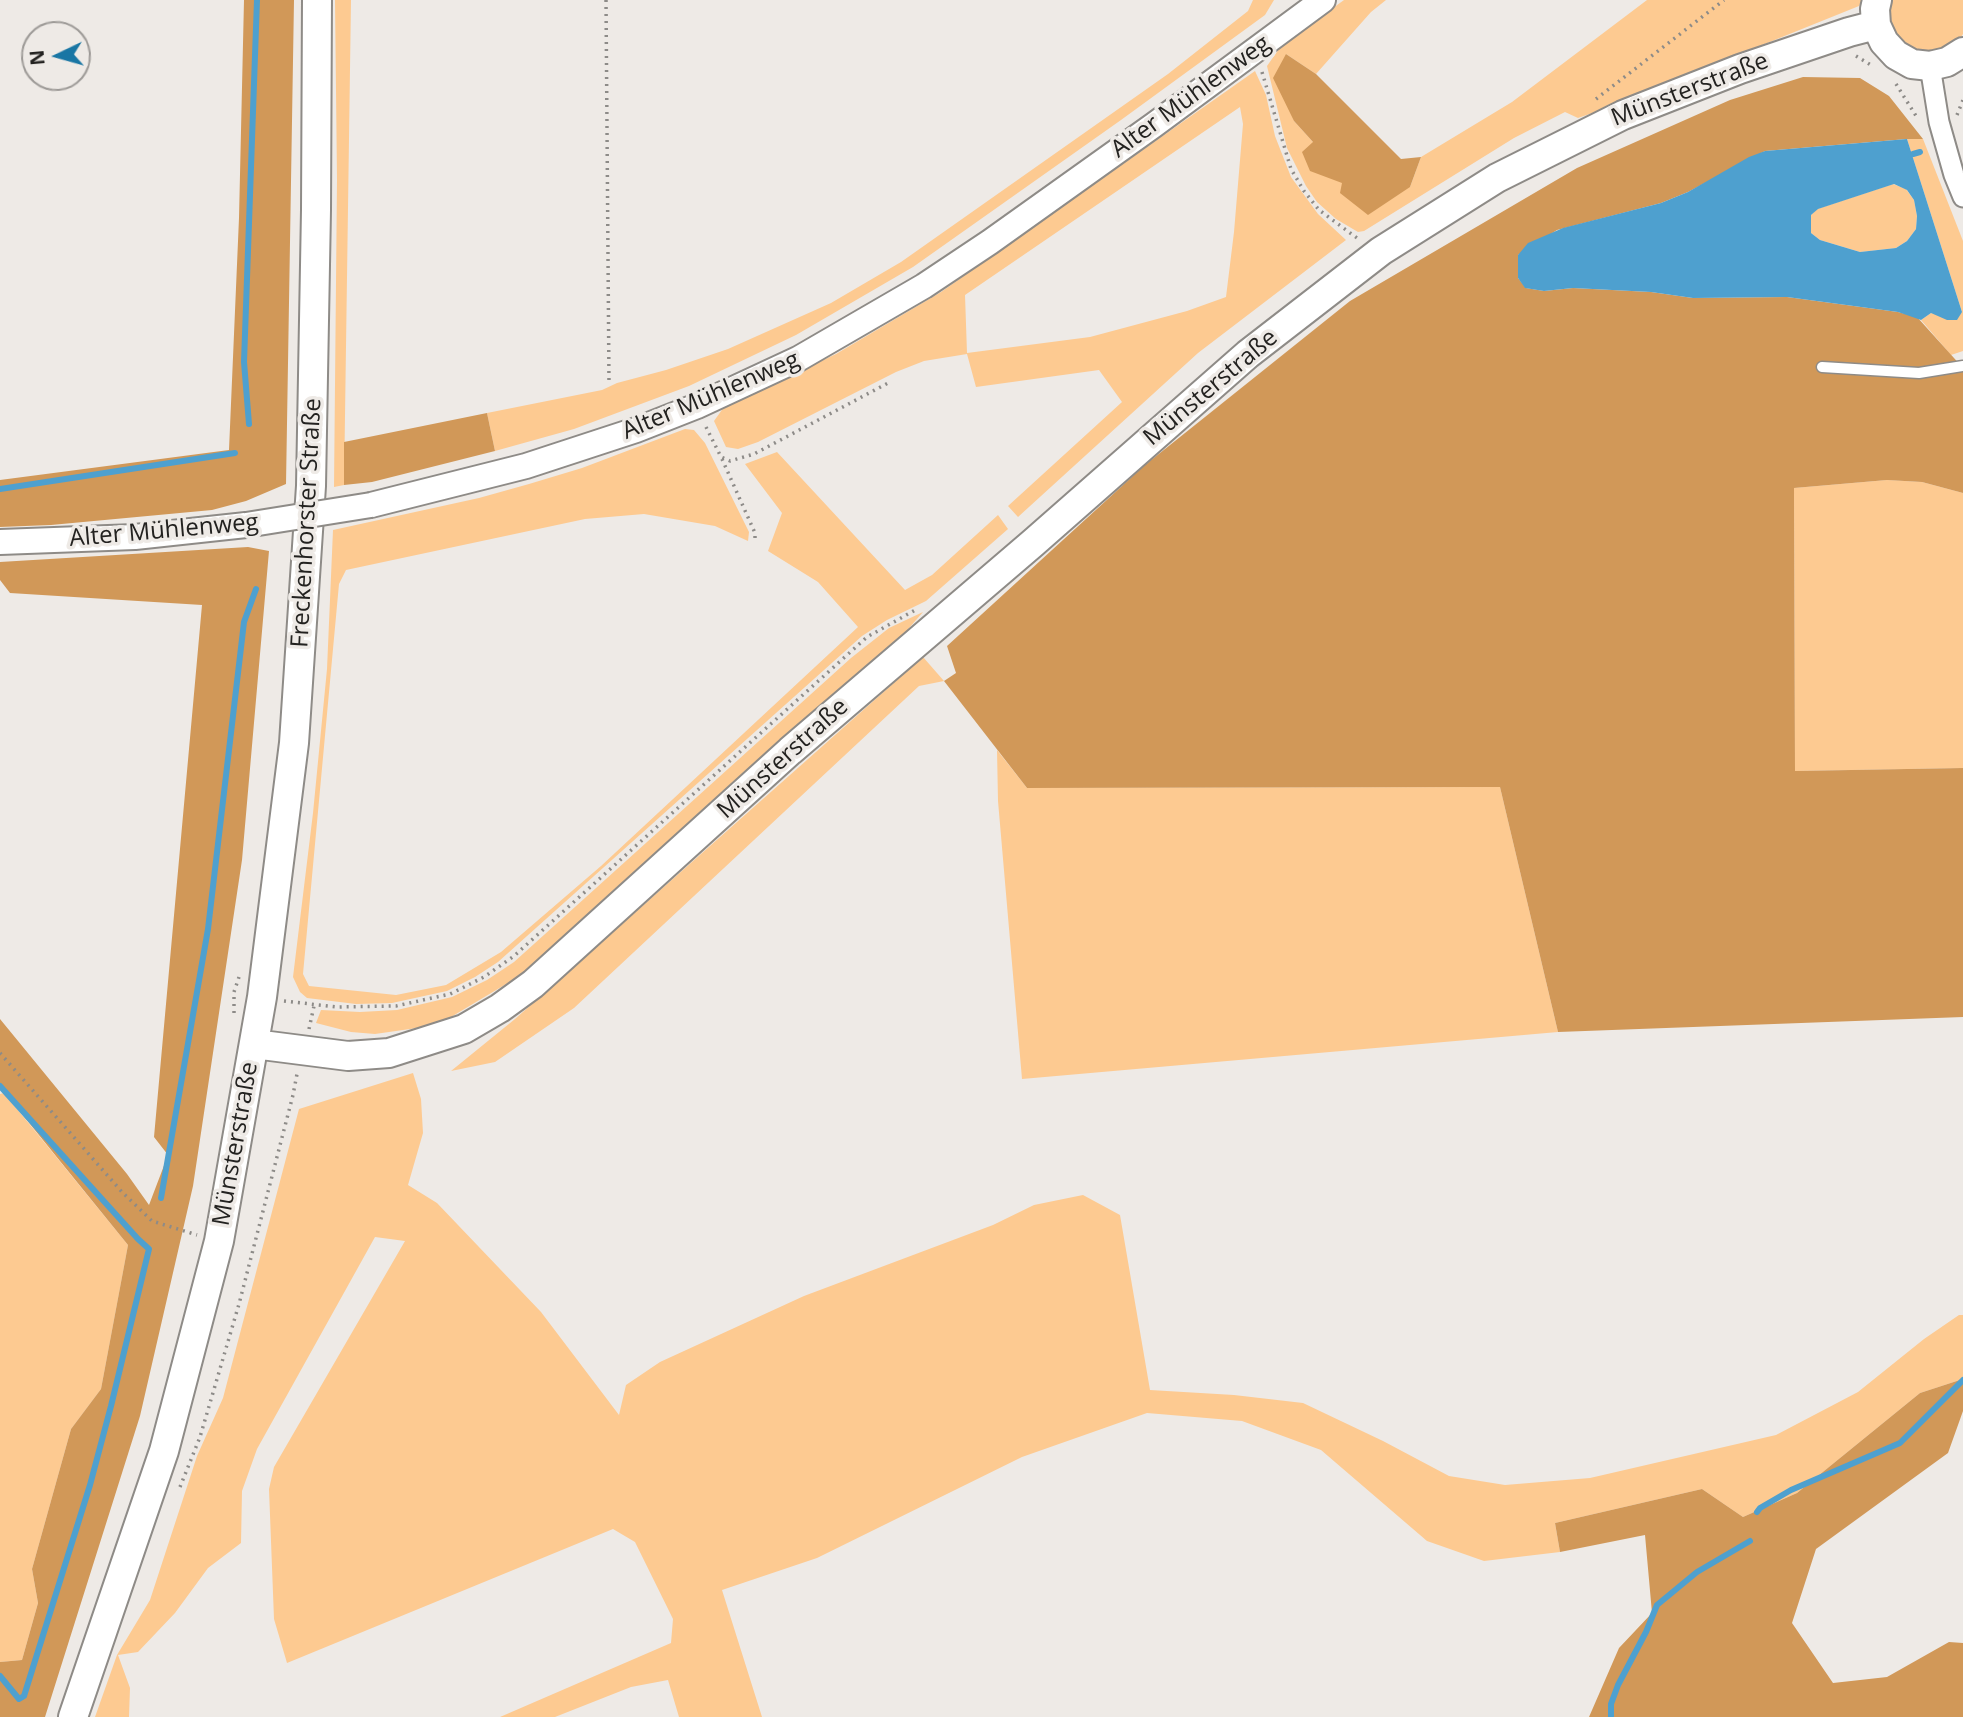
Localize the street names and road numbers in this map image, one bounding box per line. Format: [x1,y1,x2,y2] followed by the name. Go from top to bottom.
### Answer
[1106,30,1276,164] street label: Alter Mühlenweg
[1607,47,1773,133] street label: Münsterstraße
[1138,324,1284,452] street label: Münsterstraße
[618,346,804,446] street label: Alter Mühlenweg
[286,398,328,648] street label: Freckenhorster Straße
[68,508,260,554] street label: Alter Mühlenweg
[712,693,854,825] street label: Münsterstraße
[207,1060,265,1228] street label: Münsterstraße

